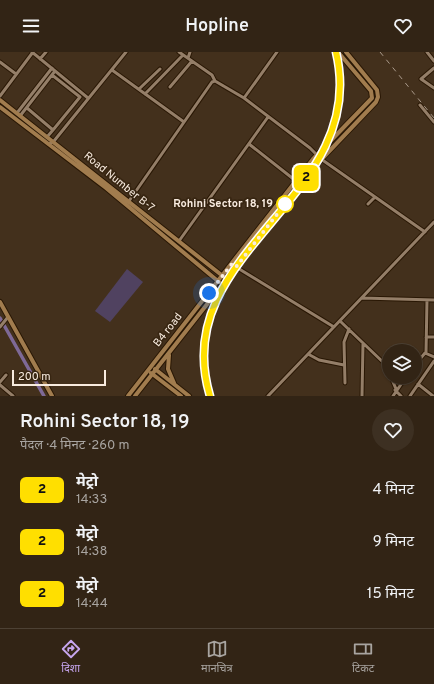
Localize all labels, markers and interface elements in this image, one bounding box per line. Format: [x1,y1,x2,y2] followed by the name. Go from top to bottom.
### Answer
[20,15,42,37] icon: menu
[185,15,249,38] text: Hopline
[392,15,414,37] icon: heart
[81,149,158,215] street label: Road Number B-7
[293,165,319,191] line badge: 2
[302,169,310,186] text: 2
[276,195,294,213] marker: Rohini Sector 18, 19
[173,197,273,211] place label: Rohini Sector 18, 19
[199,283,219,303] your location
[150,310,186,350] street label: B4 road
[382,344,422,384] map controls
[382,344,422,384] button: layers
[12,368,106,387] scale bar
[18,370,51,384] text: 200 m
[372,409,414,451] button: heart
[20,410,190,434] text: Rohini Sector 18, 19
[20,438,130,454] text: पैदल · 4 मिनट · 260 m
[76,473,98,492] text: मेट्रो
[38,481,46,498] text: 2
[372,481,414,500] text: 4 मिनट
[76,492,107,508] text: 14:33
[76,525,98,544] text: मेट्रो
[38,533,46,550] text: 2
[373,533,414,552] text: 9 मिनट
[76,544,107,560] text: 14:38
[76,577,98,596] text: मेट्रो
[38,585,46,602] text: 2
[367,585,414,604] text: 15 मिनट
[76,596,108,612] text: 14:44
[60,638,82,676] tab: दिशा
[201,638,233,676] tab: मानचित्र
[352,638,374,676] tab: टिकट

